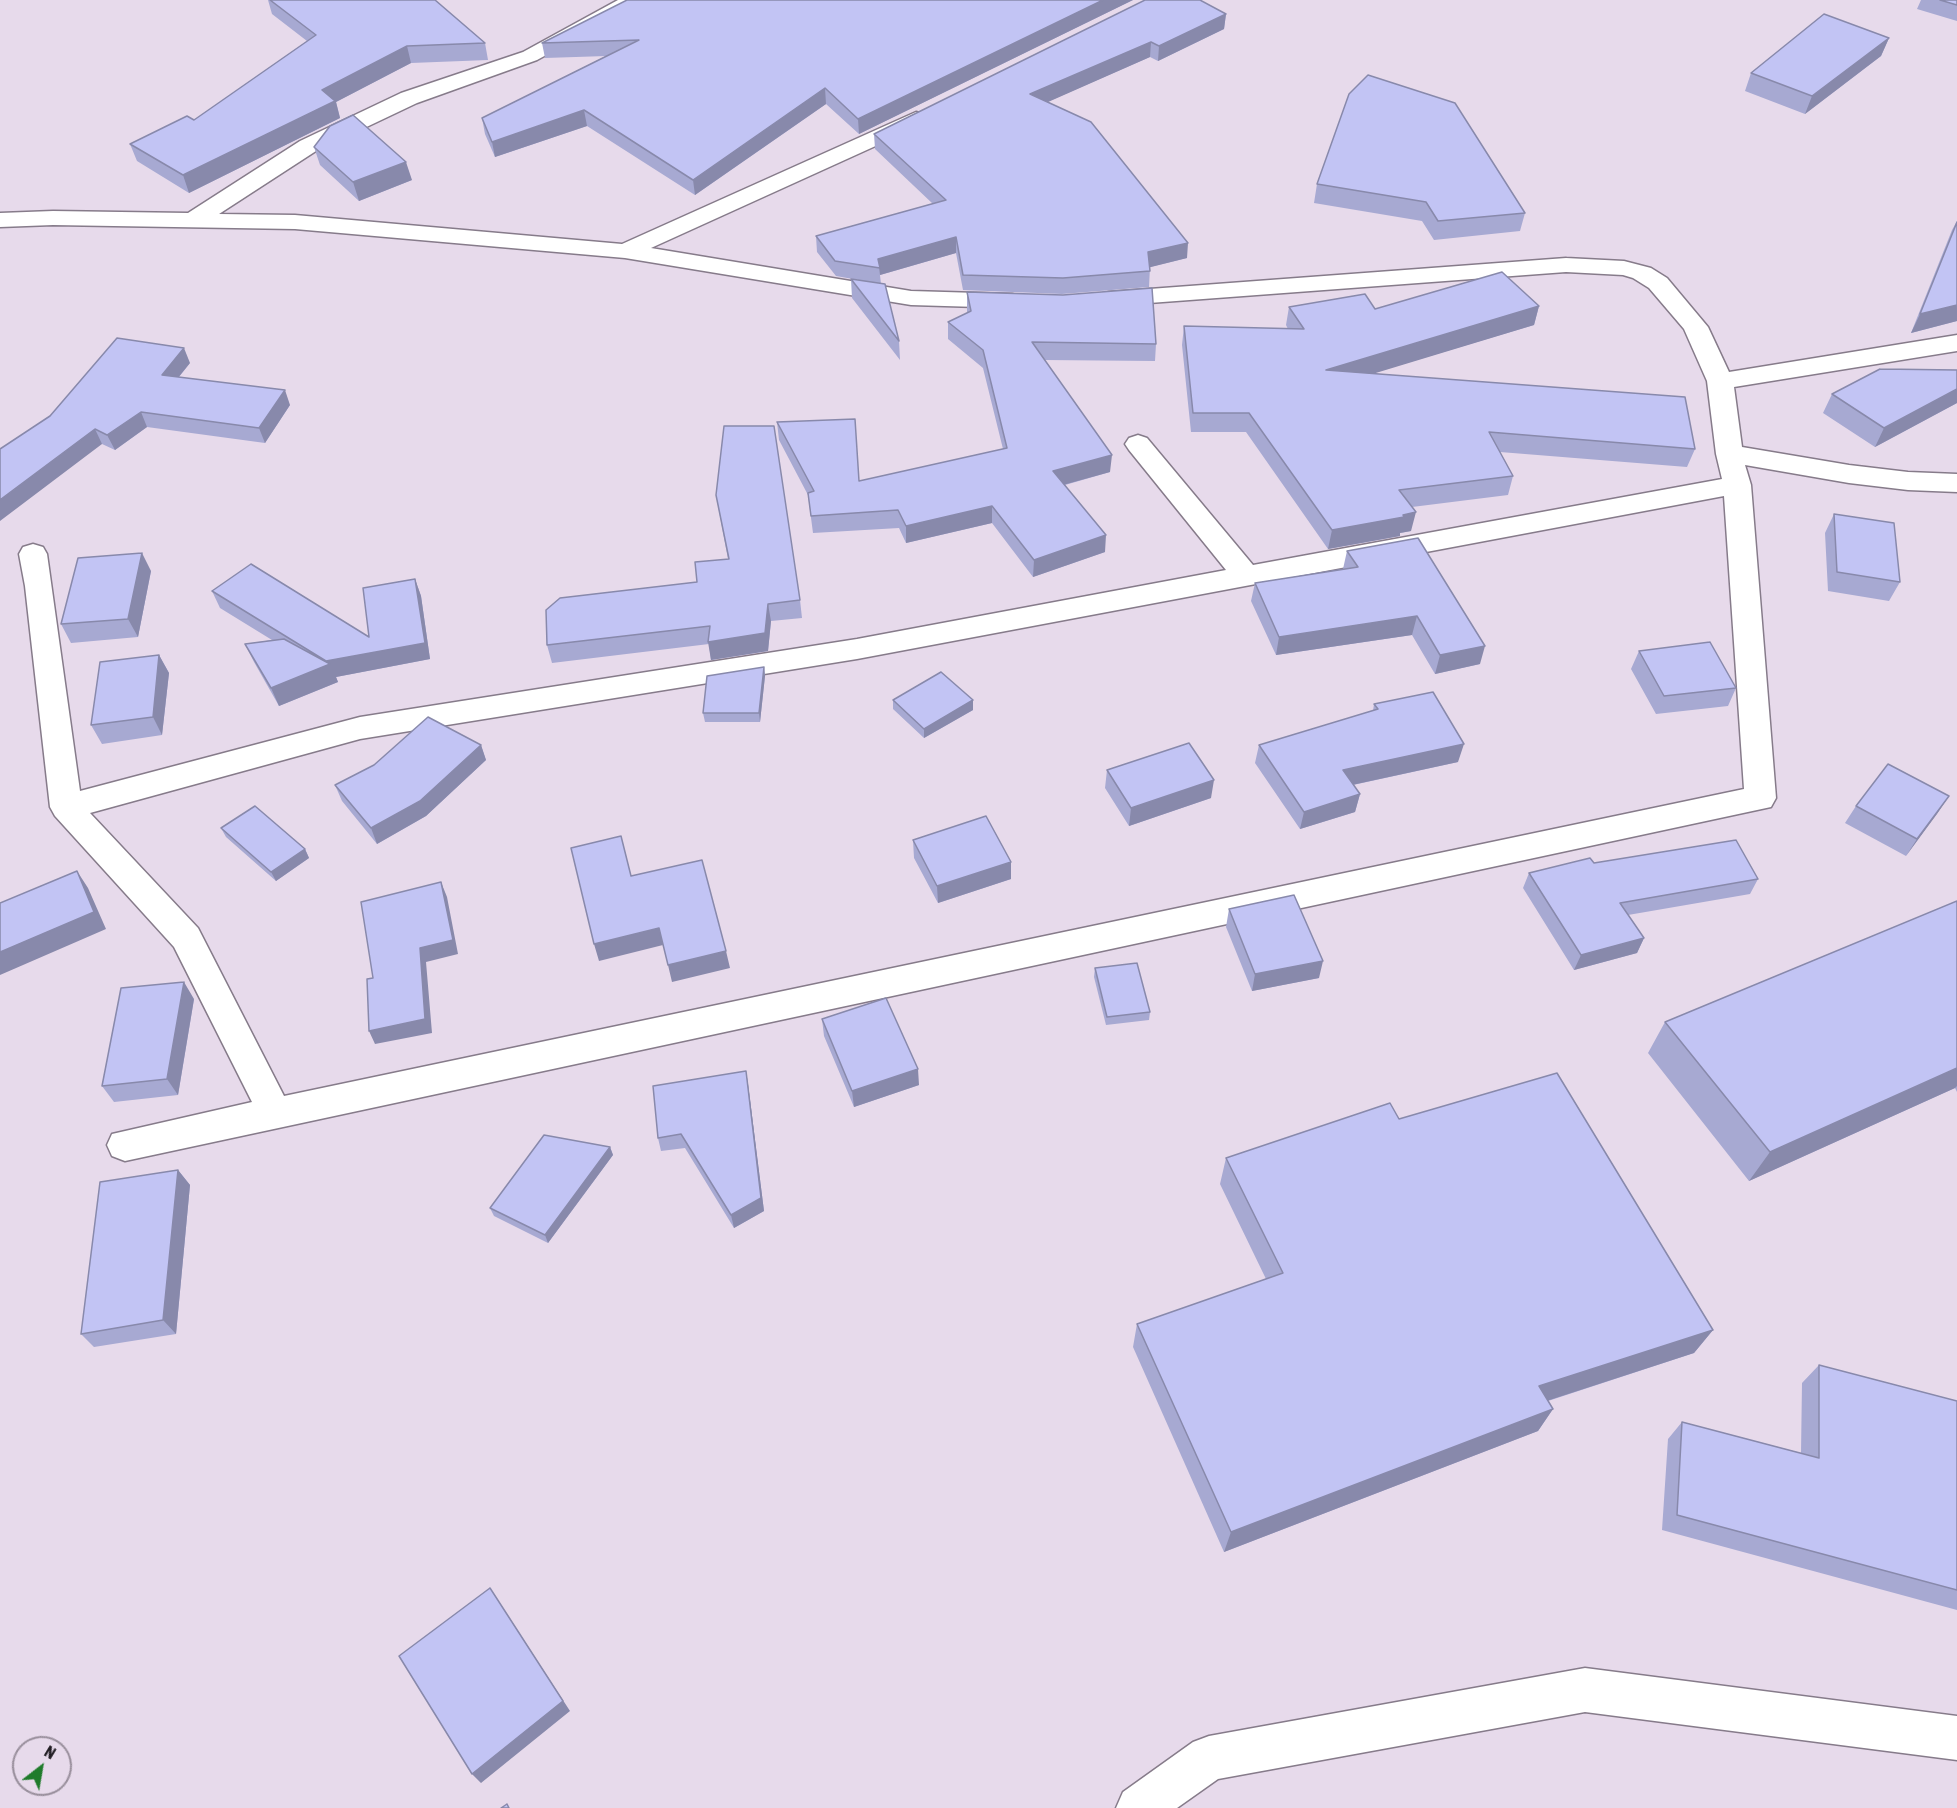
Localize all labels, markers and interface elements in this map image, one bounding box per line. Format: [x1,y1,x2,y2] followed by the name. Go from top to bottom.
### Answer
[12,1736,72,1796] north arrow
[42,1742,59,1762] text: N

